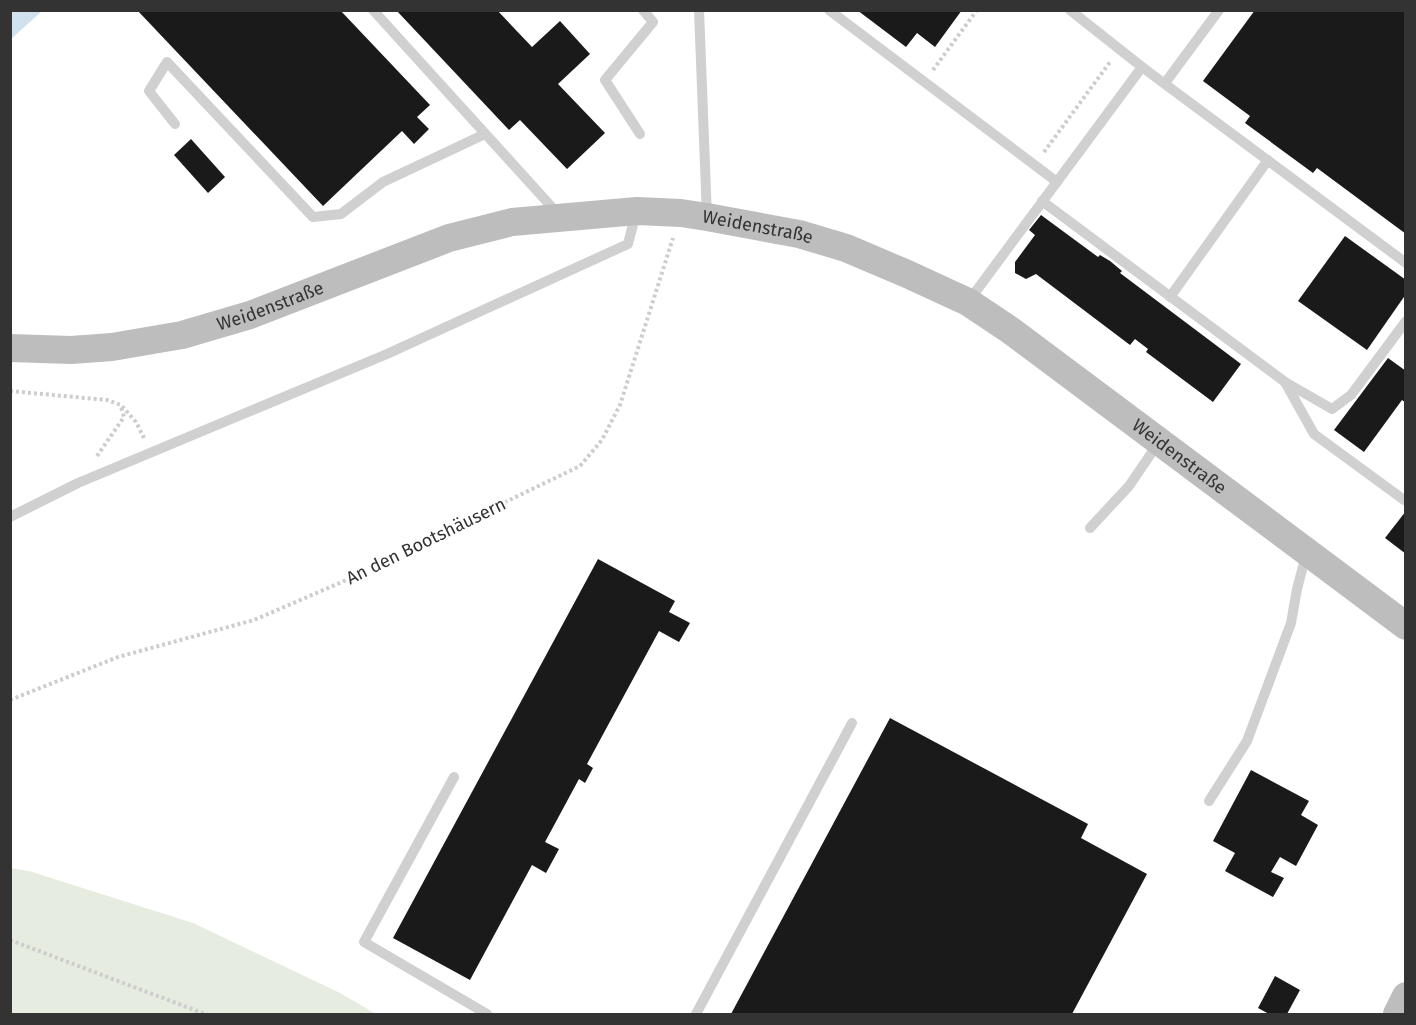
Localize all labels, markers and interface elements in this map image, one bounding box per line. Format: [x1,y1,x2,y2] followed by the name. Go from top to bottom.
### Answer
[701,205,816,249] street label: Weidenstraße
[214,277,327,335] street label: Weidenstraße
[1128,414,1231,499] street label: Weidenstraße
[343,493,509,589] street label: An den Bootshäusern

